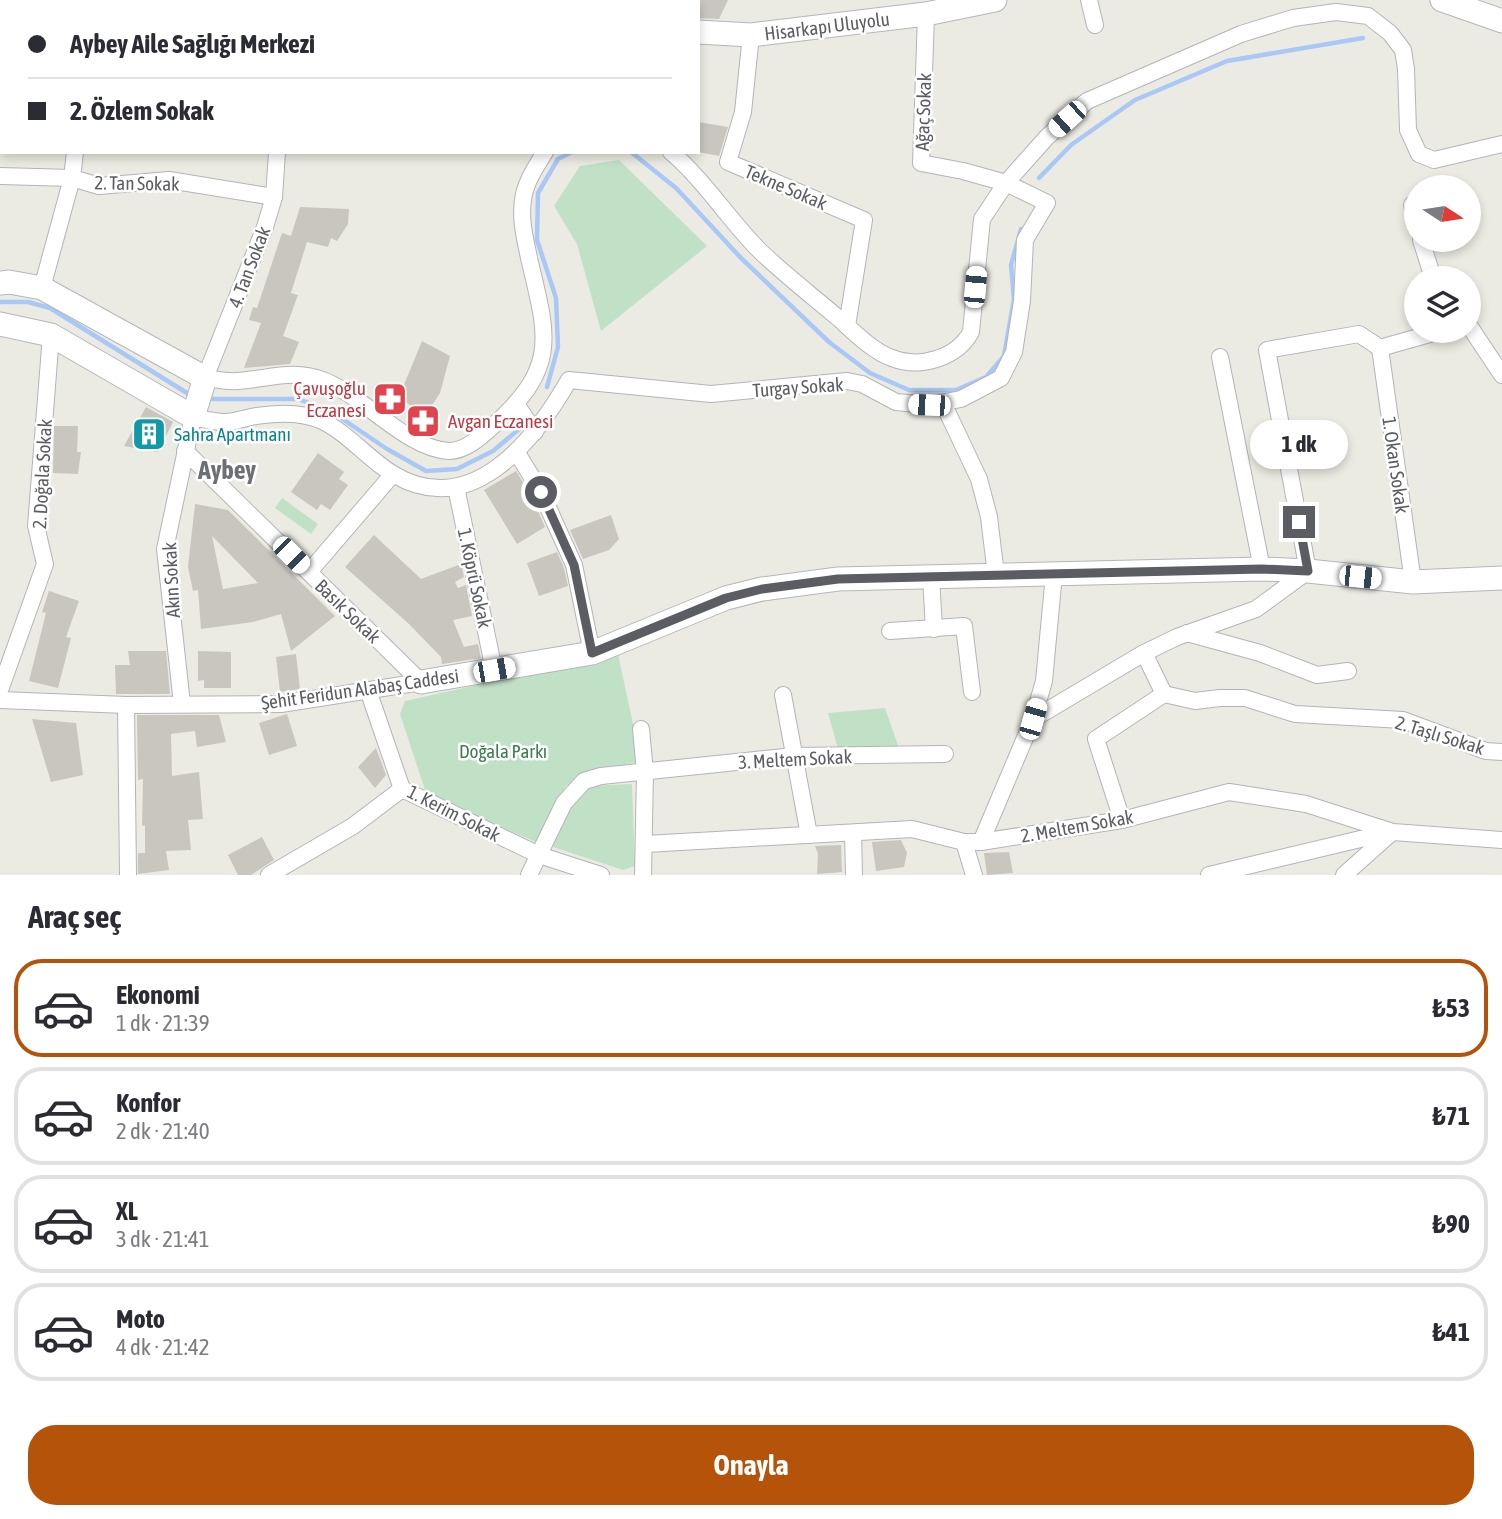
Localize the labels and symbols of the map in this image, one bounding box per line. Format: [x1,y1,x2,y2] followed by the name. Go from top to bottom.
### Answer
[763,7,891,45] street label: Hisarkapı Uluyolu
[911,72,935,151] street label: Ağaç Sokak
[1045,97,1090,141] car
[742,160,831,214] street label: Tekne Sokak
[94,171,180,195] street label: 2. Tan Sokak
[1404,175,1480,252] north arrow
[223,223,275,311] street label: 4. Tan Sokak
[963,265,988,309] car
[752,373,845,401] street label: Turgay Sokak
[294,377,366,421] place label: Çavuşoğlu Eczanesi
[371,380,409,418] pharmacy icon: Çavuşoğlu Eczanesi
[908,394,951,416] car
[404,402,442,440] pharmacy icon: Avgan Eczanesi
[448,410,553,432] place label: Avgan Eczanesi
[130,415,168,453] building icon: Sahra Apartmanı
[1378,415,1414,515] street label: 1. Okan Sokak
[28,418,56,530] street label: 2. Doğala Sokak
[1250,420,1348,470] callout: 1 dk
[174,423,291,445] place label: Sahra Apartmanı
[197,455,256,485] district label: Aybey
[525,476,557,508] route start
[1283,506,1315,538] route end
[454,526,496,631] street label: 1. Köprü Sokak
[269,533,314,577] car
[158,541,184,618] street label: Akın Sokak
[1339,564,1382,590] car
[311,574,386,648] street label: Basık Sokak
[472,656,517,684] car
[260,664,460,714] street label: Şehit Feridun Alabaş Caddesi
[1018,696,1049,742] car
[1393,711,1488,759] street label: 2. Taşlı Sokak
[459,740,547,762] park label: Doğala Parkı
[738,745,853,773] street label: 3. Meltem Sokak
[404,780,505,846] street label: 1. Kerim Sokak
[1019,805,1136,847] street label: 2. Meltem Sokak

